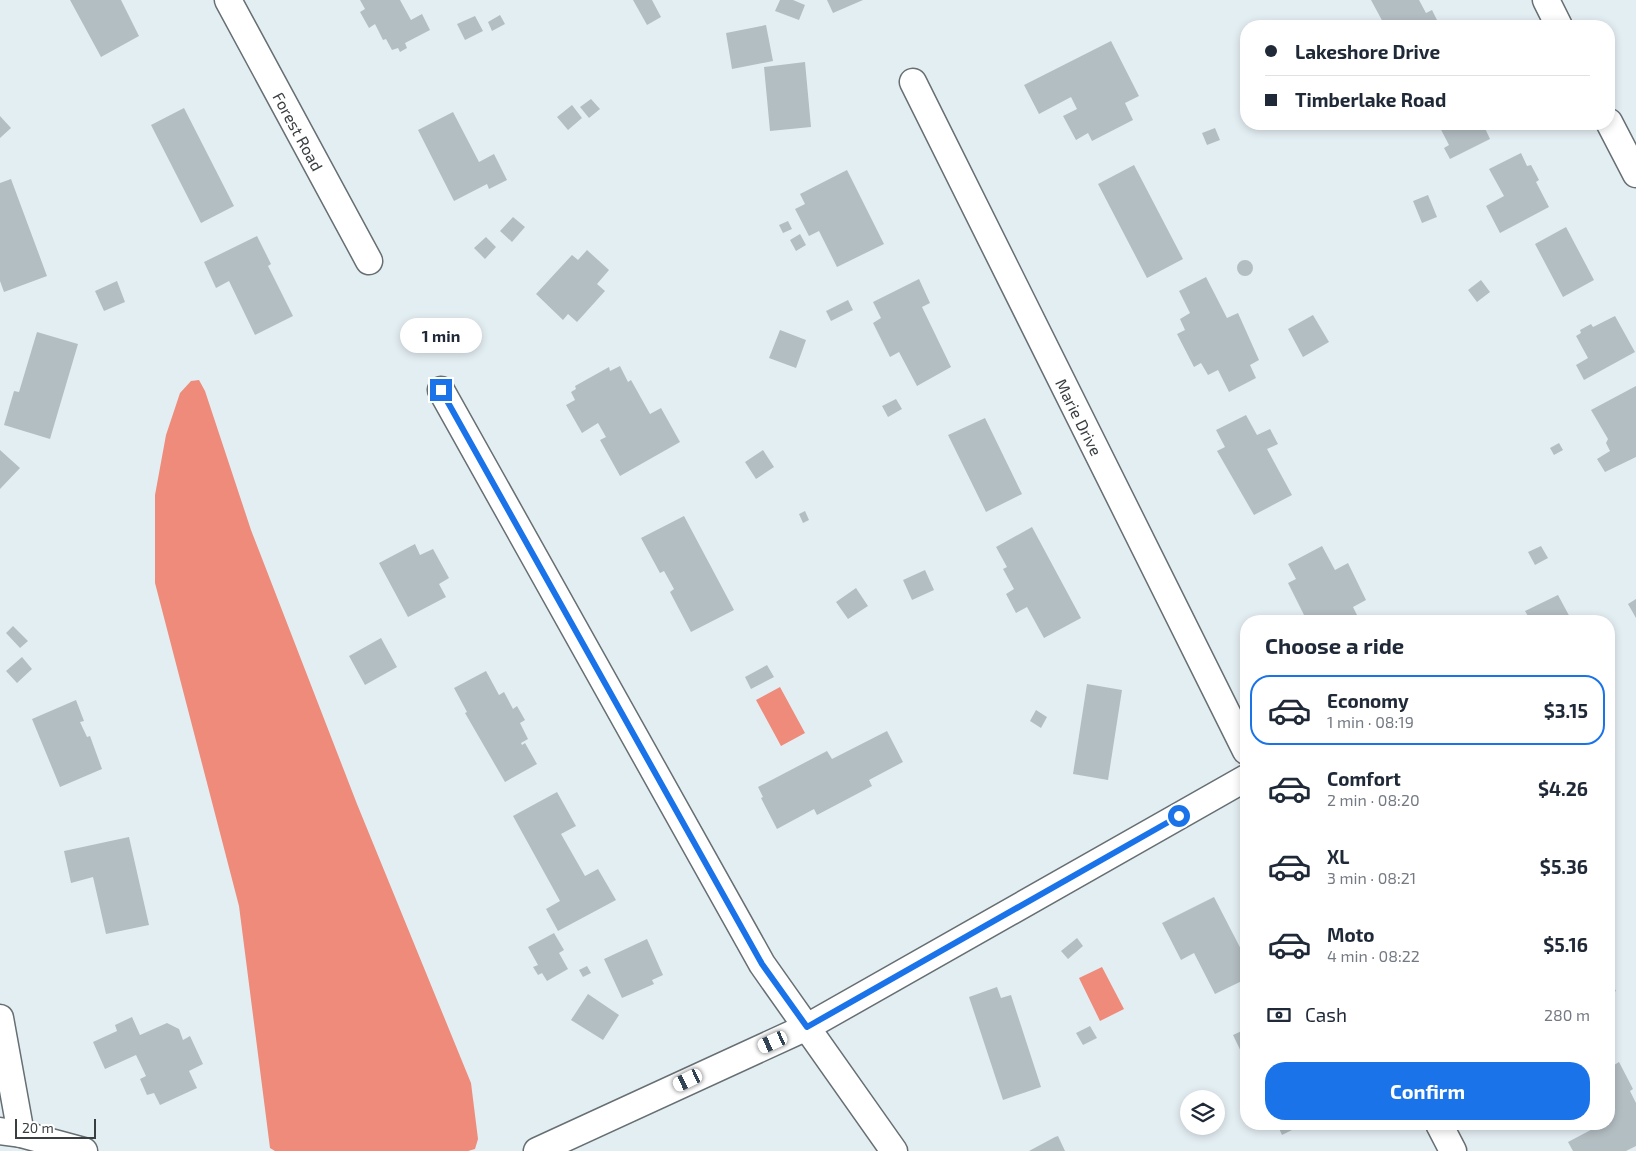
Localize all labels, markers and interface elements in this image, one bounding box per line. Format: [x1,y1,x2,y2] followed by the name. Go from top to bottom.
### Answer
[1295,40,1440,63] text: Lakeshore Drive
[270,88,328,174] street label: Forest Road
[1295,88,1446,111] text: Timberlake Road
[400,318,482,352] callout: 1 min
[422,326,460,345] text: 1 min
[1053,375,1107,458] street label: Marie Drive
[430,379,452,401] route end
[1265,632,1404,658] text: Choose a ride
[1267,688,1312,733] icon: car
[1327,689,1409,712] text: Economy
[1544,699,1588,722] text: $3.15
[1327,712,1414,731] text: 1 min · 08:19
[1267,766,1312,811] icon: car
[1327,767,1401,790] text: Comfort
[1538,777,1588,800] text: $4.26
[1327,790,1420,809] text: 2 min · 08:20
[1168,805,1190,827] route start
[1267,844,1312,889] icon: car
[1327,845,1349,868] text: XL
[1540,855,1588,878] text: $5.36
[1327,868,1416,887] text: 3 min · 08:21
[1267,922,1312,967] icon: car
[1327,923,1375,946] text: Moto
[1543,933,1588,956] text: $5.16
[1327,946,1420,965] text: 4 min · 08:22
[1265,1001,1293,1029] icon: cash
[1305,1003,1347,1026] text: Cash
[1544,1005,1590,1024] text: 280 m
[756,1029,789,1055] car
[1265,1062,1590,1120] button: Confirm
[671,1067,704,1093] car
[1180,1090,1225,1135] map controls
[1180,1090,1225,1135] button: layers
[15,1116,96,1139] scale bar
[22,1119,54,1136] text: 20 m

